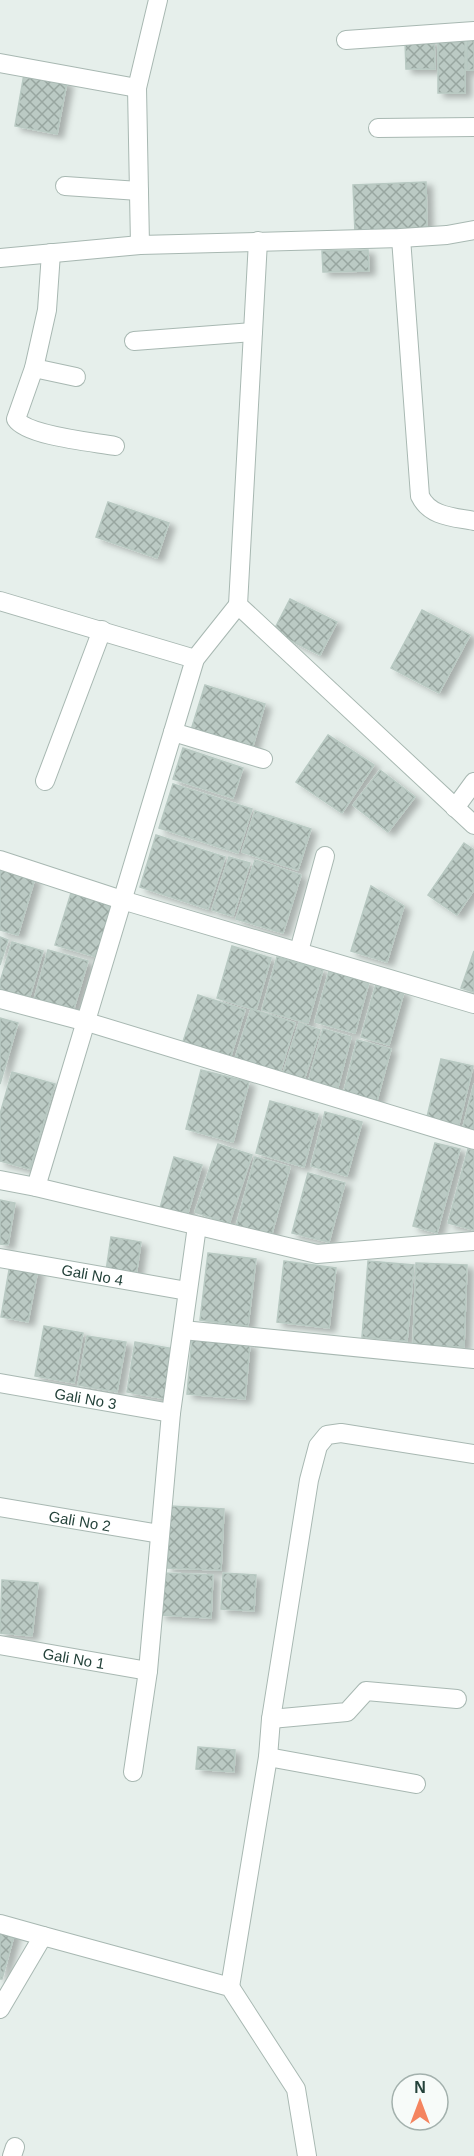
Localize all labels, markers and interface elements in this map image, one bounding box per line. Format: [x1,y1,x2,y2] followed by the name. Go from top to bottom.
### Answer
[60,1261,125,1288] street label: Gali No 4
[53,1384,118,1412] street label: Gali No 3
[48,1507,112,1534] street label: Gali No 2
[42,1644,106,1672] street label: Gali No 1
[390,2072,450,2132] north arrow
[414,2079,426,2096] text: N

